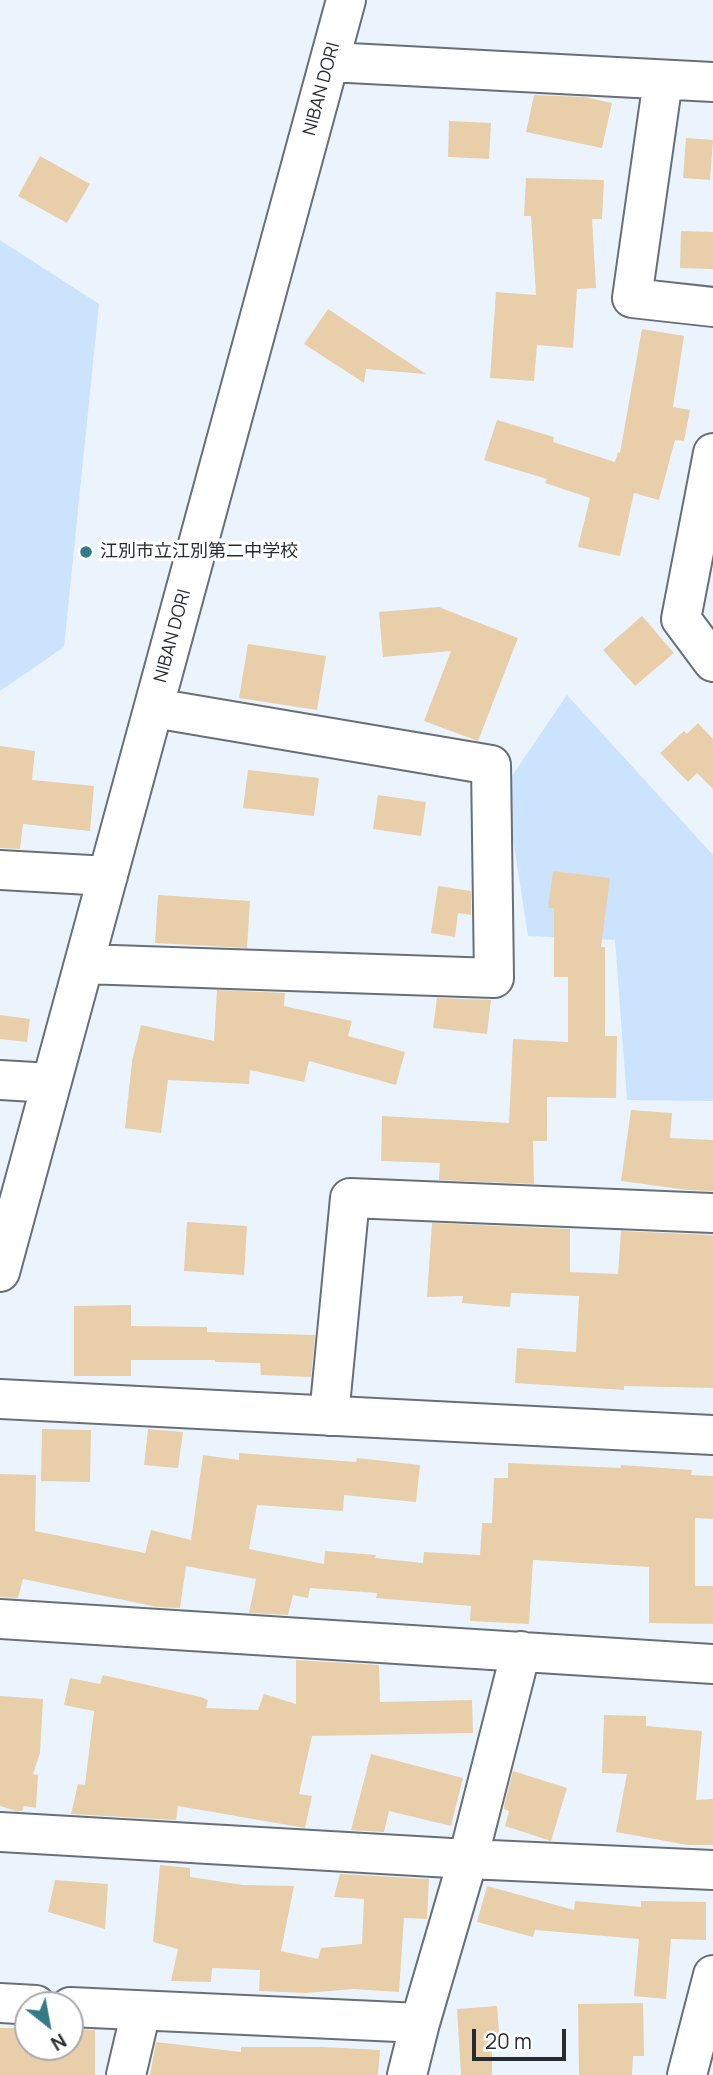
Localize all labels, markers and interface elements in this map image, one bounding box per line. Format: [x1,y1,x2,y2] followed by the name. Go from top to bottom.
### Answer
[299,40,345,138] street label: NIBAN DORI
[100,541,298,563] place label: 江別市立江別第二中学校
[78,544,94,560] marker: 江別市立江別第二中学校
[150,587,196,685] street label: NIBAN DORI
[14,1991,84,2061] north arrow
[475,2016,570,2060] scale bar
[485,2027,532,2055] text: 20 m
[46,2028,71,2057] text: N

